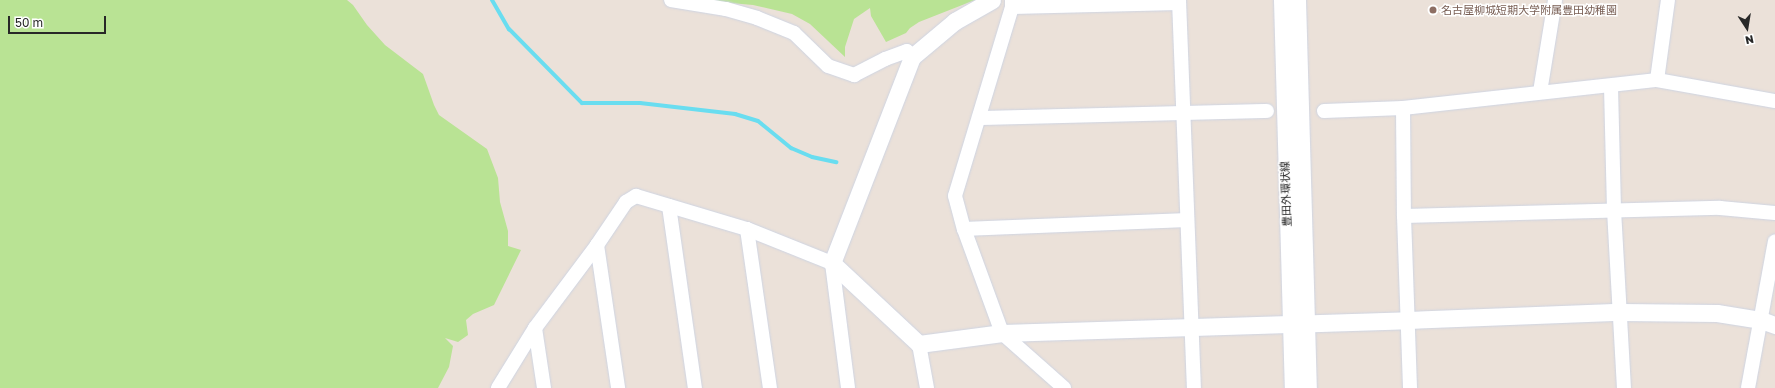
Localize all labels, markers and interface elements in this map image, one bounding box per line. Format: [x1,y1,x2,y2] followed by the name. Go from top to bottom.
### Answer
[1441,3,1617,17] place label: 名古屋柳城短期大学附属豊田幼稚園
[1428,5,1438,15] marker: 名古屋柳城短期大学附属豊田幼稚園
[10,8,108,34] scale bar
[1727,8,1767,48] north arrow
[15,15,43,30] text: 50 m
[1744,33,1755,47] text: N
[1278,161,1294,227] street label: 豊田外環状線

